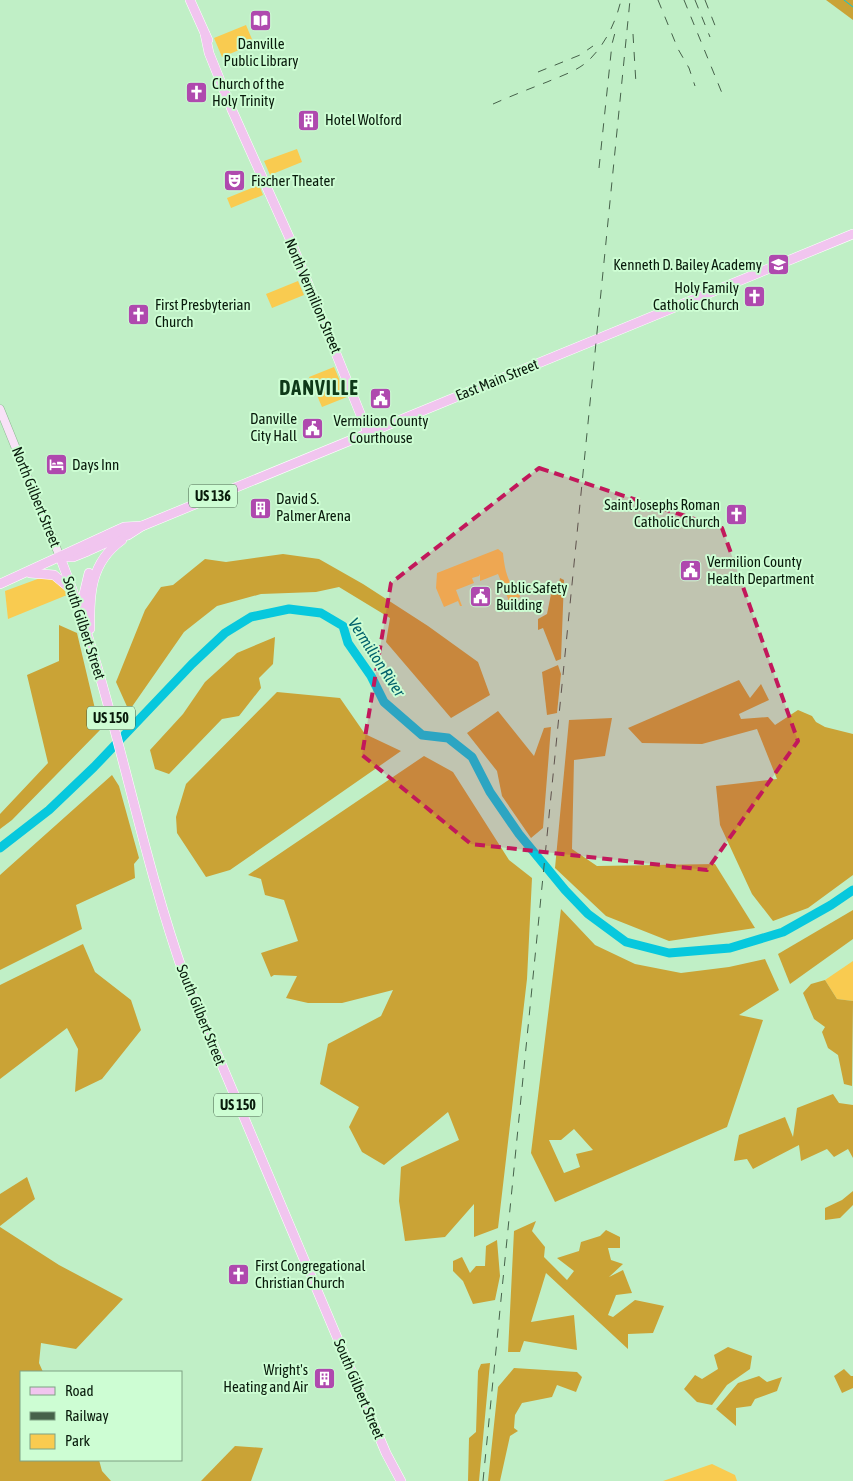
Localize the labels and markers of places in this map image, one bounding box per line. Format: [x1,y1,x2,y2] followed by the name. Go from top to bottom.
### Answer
[249,9,273,33] library icon: Danville Public Library
[224,35,298,69] place label: Danville Public Library
[212,75,284,109] place label: Church of the Holy Trinity
[184,81,208,105] church icon: Church of the Holy Trinity
[297,108,321,132] building icon: Hotel Wolford
[325,111,402,128] place label: Hotel Wolford
[223,169,247,193] theatre icon: Fischer Theater
[251,172,335,189] place label: Fischer Theater
[766,253,790,277] school or university icon: Kenneth D. Bailey Academy
[613,256,762,273] place label: Kenneth D. Bailey Academy
[653,279,739,313] place label: Holy Family Catholic Church
[743,285,767,309] church icon: Holy Family Catholic Church
[155,296,251,330] place label: First Presbyterian Church
[127,302,151,326] church icon: First Presbyterian Church
[369,386,393,410] public building icon: Vermilion County Courthouse
[250,410,297,444] place label: Danville City Hall
[333,412,429,446] place label: Vermilion County Courthouse
[301,416,325,440] public building icon: Danville City Hall
[44,453,68,477] hotel icon: Days Inn
[72,456,119,473] place label: Days Inn
[276,490,351,524] place label: David S. Palmer Arena
[248,496,272,520] building icon: David S. Palmer Arena
[604,496,720,530] place label: Saint Josephs Roman Catholic Church
[724,502,748,526] church icon: Saint Josephs Roman Catholic Church
[707,553,814,587] place label: Vermilion County Health Department
[679,559,703,583] public building icon: Vermilion County Health Department
[496,579,567,613] place label: Public Safety Building
[468,585,492,609] public building icon: Public Safety Building
[255,1257,366,1291] place label: First Congregational Christian Church
[227,1263,251,1287] church icon: First Congregational Christian Church
[223,1361,309,1395] place label: Wright's Heating and Air
[312,1367,336,1391] building icon: Wright's Heating and Air

